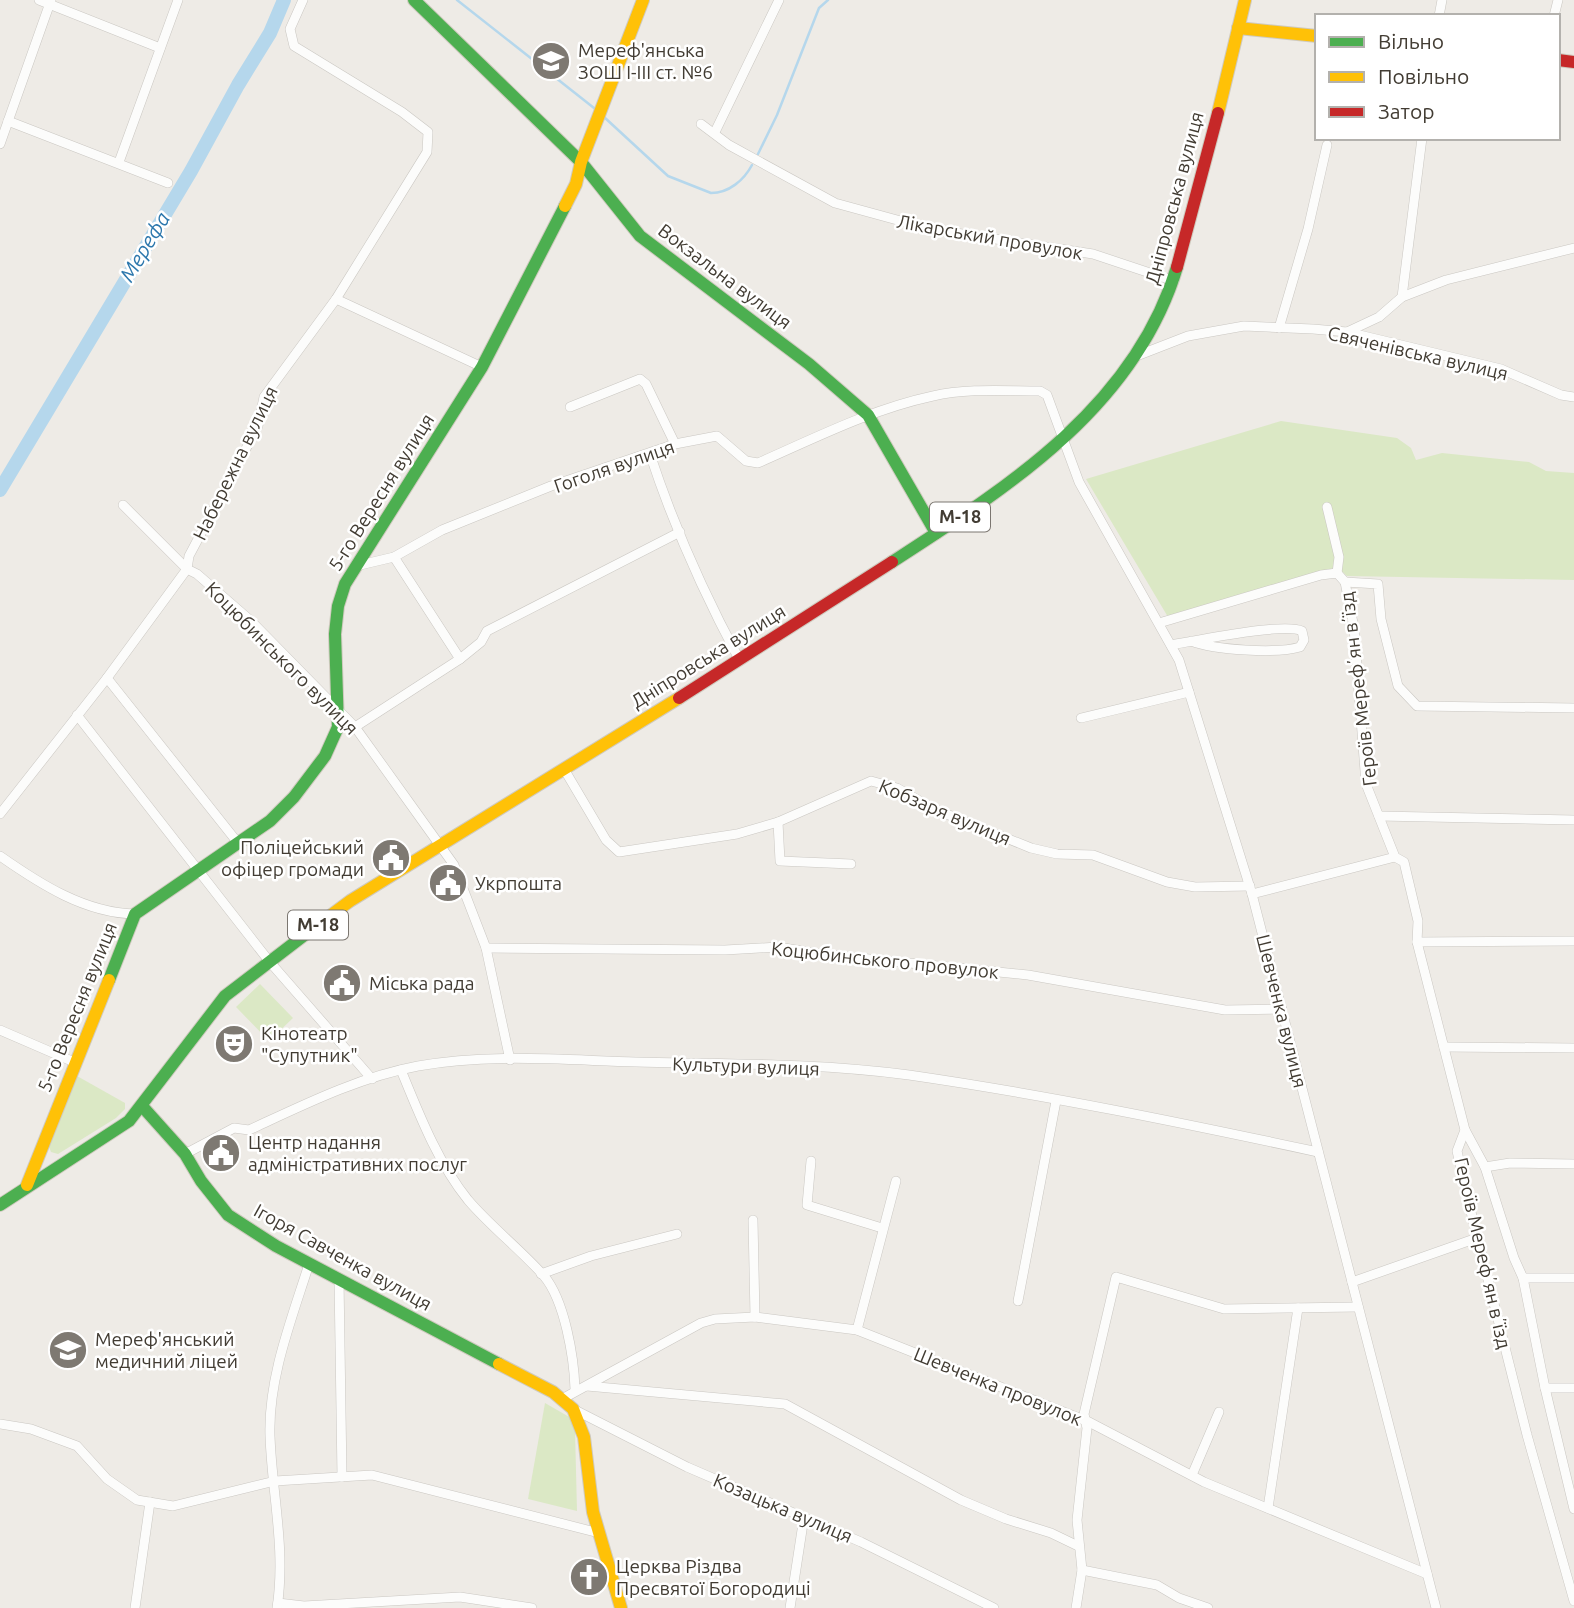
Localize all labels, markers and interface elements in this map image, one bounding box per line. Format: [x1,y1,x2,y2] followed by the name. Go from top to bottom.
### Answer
[1315,14,1560,140] legend
[1378,29,1444,53] text: Вільно
[578,39,713,83] place label: Мереф'янська ЗОШ І-ІІІ ст. №6
[530,40,572,82] school or university icon: Мереф'янська ЗОШ І-ІІІ ст. №6
[1378,64,1469,88] text: Повільно
[1378,99,1434,123] text: Затор
[1140,109,1208,287] street label: Дніпровська вулиця
[114,207,174,286] water label: Мерефа
[895,210,1085,264] street label: Лікарський провулок
[654,219,796,333] street label: Вокзальна вулиця
[1326,322,1510,384] street label: Свяченівська вулиця
[188,382,282,544] street label: Набережна вулиця
[324,409,438,575] street label: 5-го Вересня вулиця
[551,435,677,497] street label: Гоголя вулиця
[930,503,990,532] road number: М-18
[201,577,363,739] street label: Коцюбинського вулиця
[1335,591,1381,787] street label: Героїв Мерефʼян вʼїзд
[627,599,789,713] street label: Дніпровська вулиця
[876,774,1014,850] street label: Кобзаря вулиця
[221,836,364,880] place label: Поліцейський офіцер громади
[370,837,412,879] public building icon: Поліцейський офіцер громади
[427,862,469,904] public building icon: Укрпошта
[475,872,562,894] place label: Укрпошта
[288,910,348,940] road number: М-18
[33,919,121,1095] street label: 5-го Вересня вулиця
[1252,932,1312,1090] street label: Шевченка вулиця
[770,937,1000,983] street label: Коцюбинського провулок
[321,962,363,1004] public building icon: Міська рада
[369,972,474,994] place label: Міська рада
[261,1022,358,1066] place label: Кінотеатр "Супутник"
[213,1023,255,1065] theatre icon: Кінотеатр "Супутник"
[672,1052,820,1080] street label: Культури вулиця
[248,1131,467,1175] place label: Центр надання адміністративних послуг
[200,1132,242,1174] public building icon: Центр надання адміністративних послуг
[1450,1155,1516,1351] street label: Героїв Мерефʼян вʼїзд
[250,1199,436,1315] street label: Ігоря Савченка вулиця
[95,1328,238,1372] place label: Мереф'янський медичний ліцей
[47,1329,89,1371] school or university icon: Мереф'янський медичний ліцей
[911,1342,1085,1430] street label: Шевченка провулок
[710,1469,856,1547] street label: Козацька вулиця
[616,1555,811,1599] place label: Церква Різдва Пресвятої Богородиці
[568,1556,610,1598] church icon: Церква Різдва Пресвятої Богородиці

